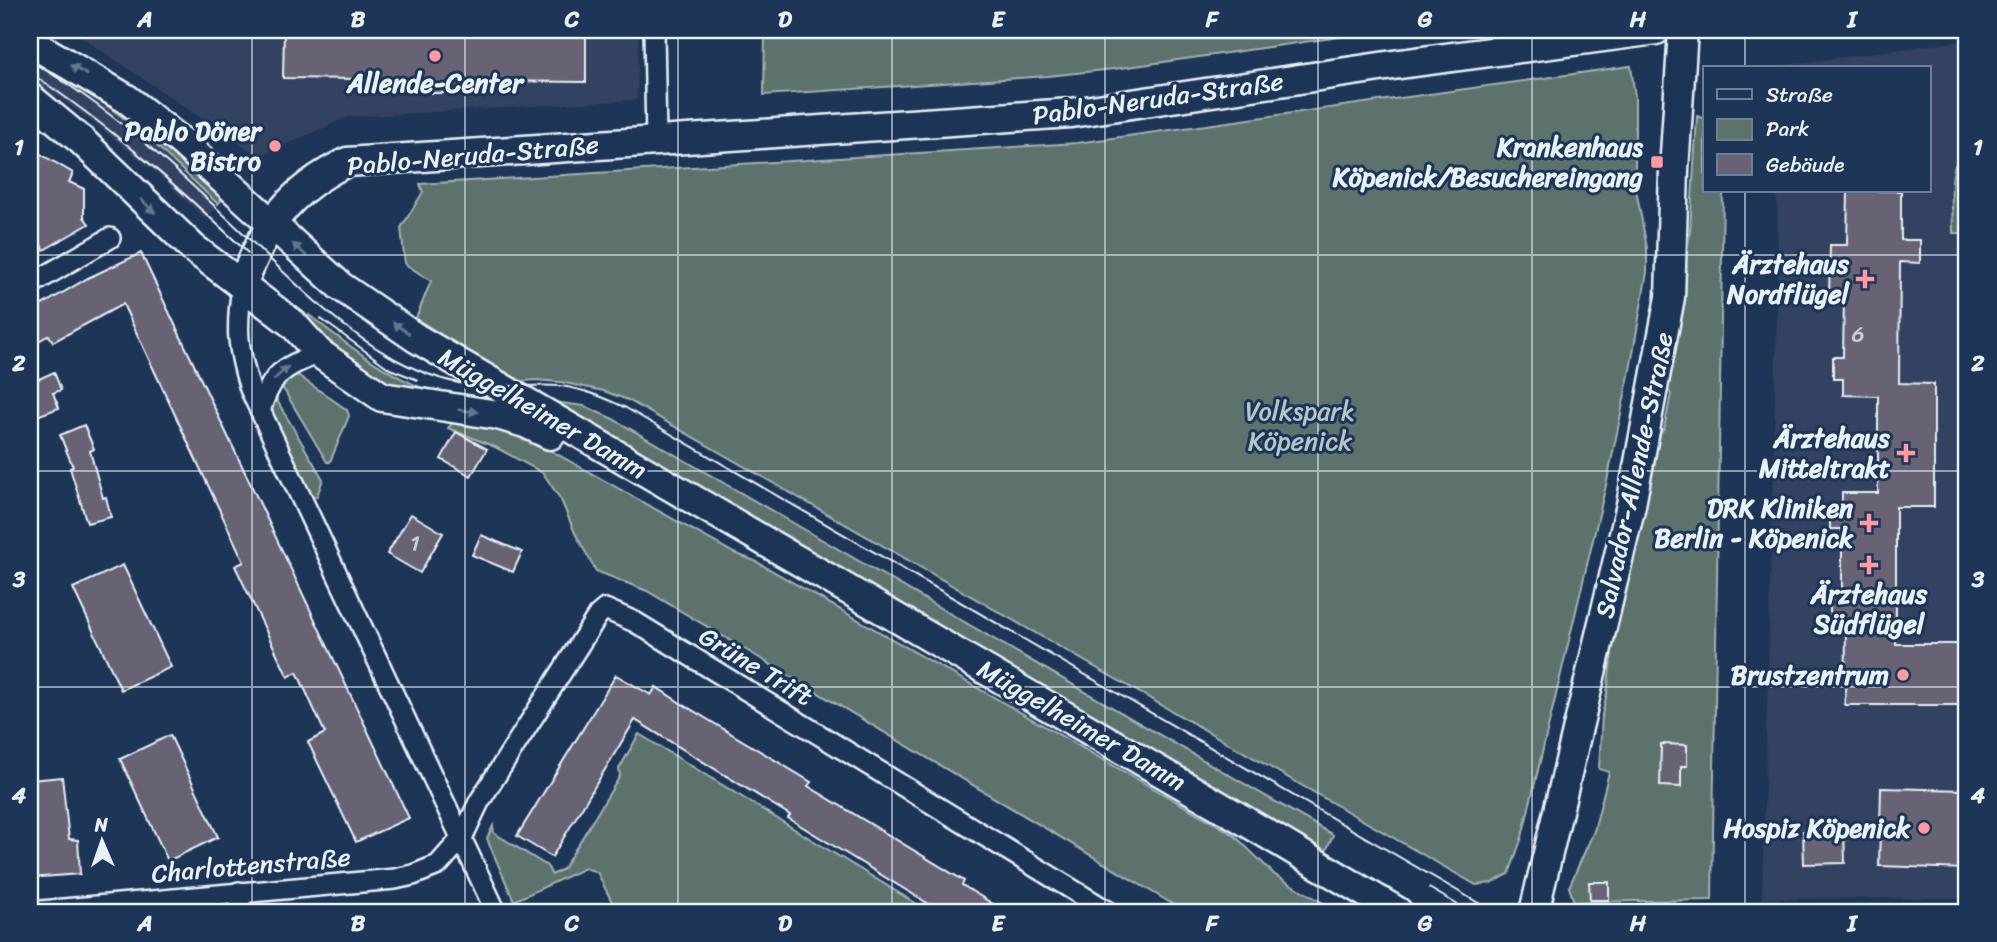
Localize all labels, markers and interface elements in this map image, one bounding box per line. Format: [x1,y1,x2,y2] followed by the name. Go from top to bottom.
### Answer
[136,0,153,40] text: A
[351,0,366,40] text: B
[564,0,580,40] text: C
[778,0,793,40] text: D
[992,0,1007,40] text: E
[1205,0,1220,40] text: F
[1417,0,1433,40] text: G
[1629,0,1647,40] text: H
[1846,0,1858,40] text: I
[427,48,443,64] marker: Allende-Center
[1030,58,1286,138] street label: Pablo-Neruda-Straße
[346,60,525,106] place label: Allende-Center
[69,64,88,76] one-way arrow
[1703,66,1930,192] legend
[1766,76,1833,114] text: Straße
[124,108,263,184] place label: Pablo Döner Bistro
[1766,110,1809,148] text: Park
[345,121,601,189] street label: Pablo-Neruda-Straße
[1332,124,1644,200] place label: Krankenhaus Köpenick/Besuchereingang
[14,127,24,168] text: 1
[1973,127,1983,168] text: 1
[267,138,283,154] marker: Pablo Döner Bistro
[1766,146,1844,184] text: Gebäude
[1649,154,1665,170] marker: Krankenhaus Köpenick/Besuchereingang
[140,197,157,214] one-way arrow
[1726,241,1851,317] place label: Ärztehaus Nordflügel
[291,242,309,258] one-way arrow
[1855,269,1875,289] marker: Ärztehaus Nordflügel
[1851,314,1865,355] house number: 6
[392,321,410,335] one-way arrow
[1581,328,1687,622] street label: Salvador-Allende-Straße
[429,334,657,492] street label: Müggelheimer Damm
[11,343,26,384] text: 2
[1970,343,1985,384] text: 2
[272,366,289,382] one-way arrow
[1245,388,1355,464] park label: Volkspark Köpenick
[457,405,479,416] one-way arrow
[1758,415,1891,491] place label: Ärztehaus Mitteltrakt
[1896,443,1916,463] marker: Ärztehaus Mitteltrakt
[1654,485,1854,561] place label: DRK Kliniken Berlin - Köpenick
[1859,513,1879,533] marker: DRK Kliniken Berlin - Köpenick
[410,523,420,564] house number: 1
[1859,555,1879,575] marker: Ärztehaus Südflügel
[12,559,26,600] text: 3
[1971,559,1985,600] text: 3
[1810,571,1928,647] place label: Ärztehaus Südflügel
[690,614,822,718] street label: Grüne Trift
[968,646,1196,804] street label: Müggelheimer Damm
[1731,652,1889,698] place label: Brustzentrum
[1895,667,1911,683] marker: Brustzentrum
[11,775,27,816] text: 4
[1970,775,1986,816] text: 4
[1723,805,1911,851] place label: Hospiz Köpenick
[66,806,136,876] north arrow
[93,808,109,841] text: N
[1916,820,1932,836] marker: Hospiz Köpenick
[150,833,352,897] street label: Charlottenstraße
[136,903,153,942] text: A
[351,903,366,942] text: B
[564,903,580,942] text: C
[778,903,793,942] text: D
[992,903,1007,942] text: E
[1205,903,1220,942] text: F
[1417,903,1433,942] text: G
[1629,903,1647,942] text: H
[1846,903,1858,942] text: I

